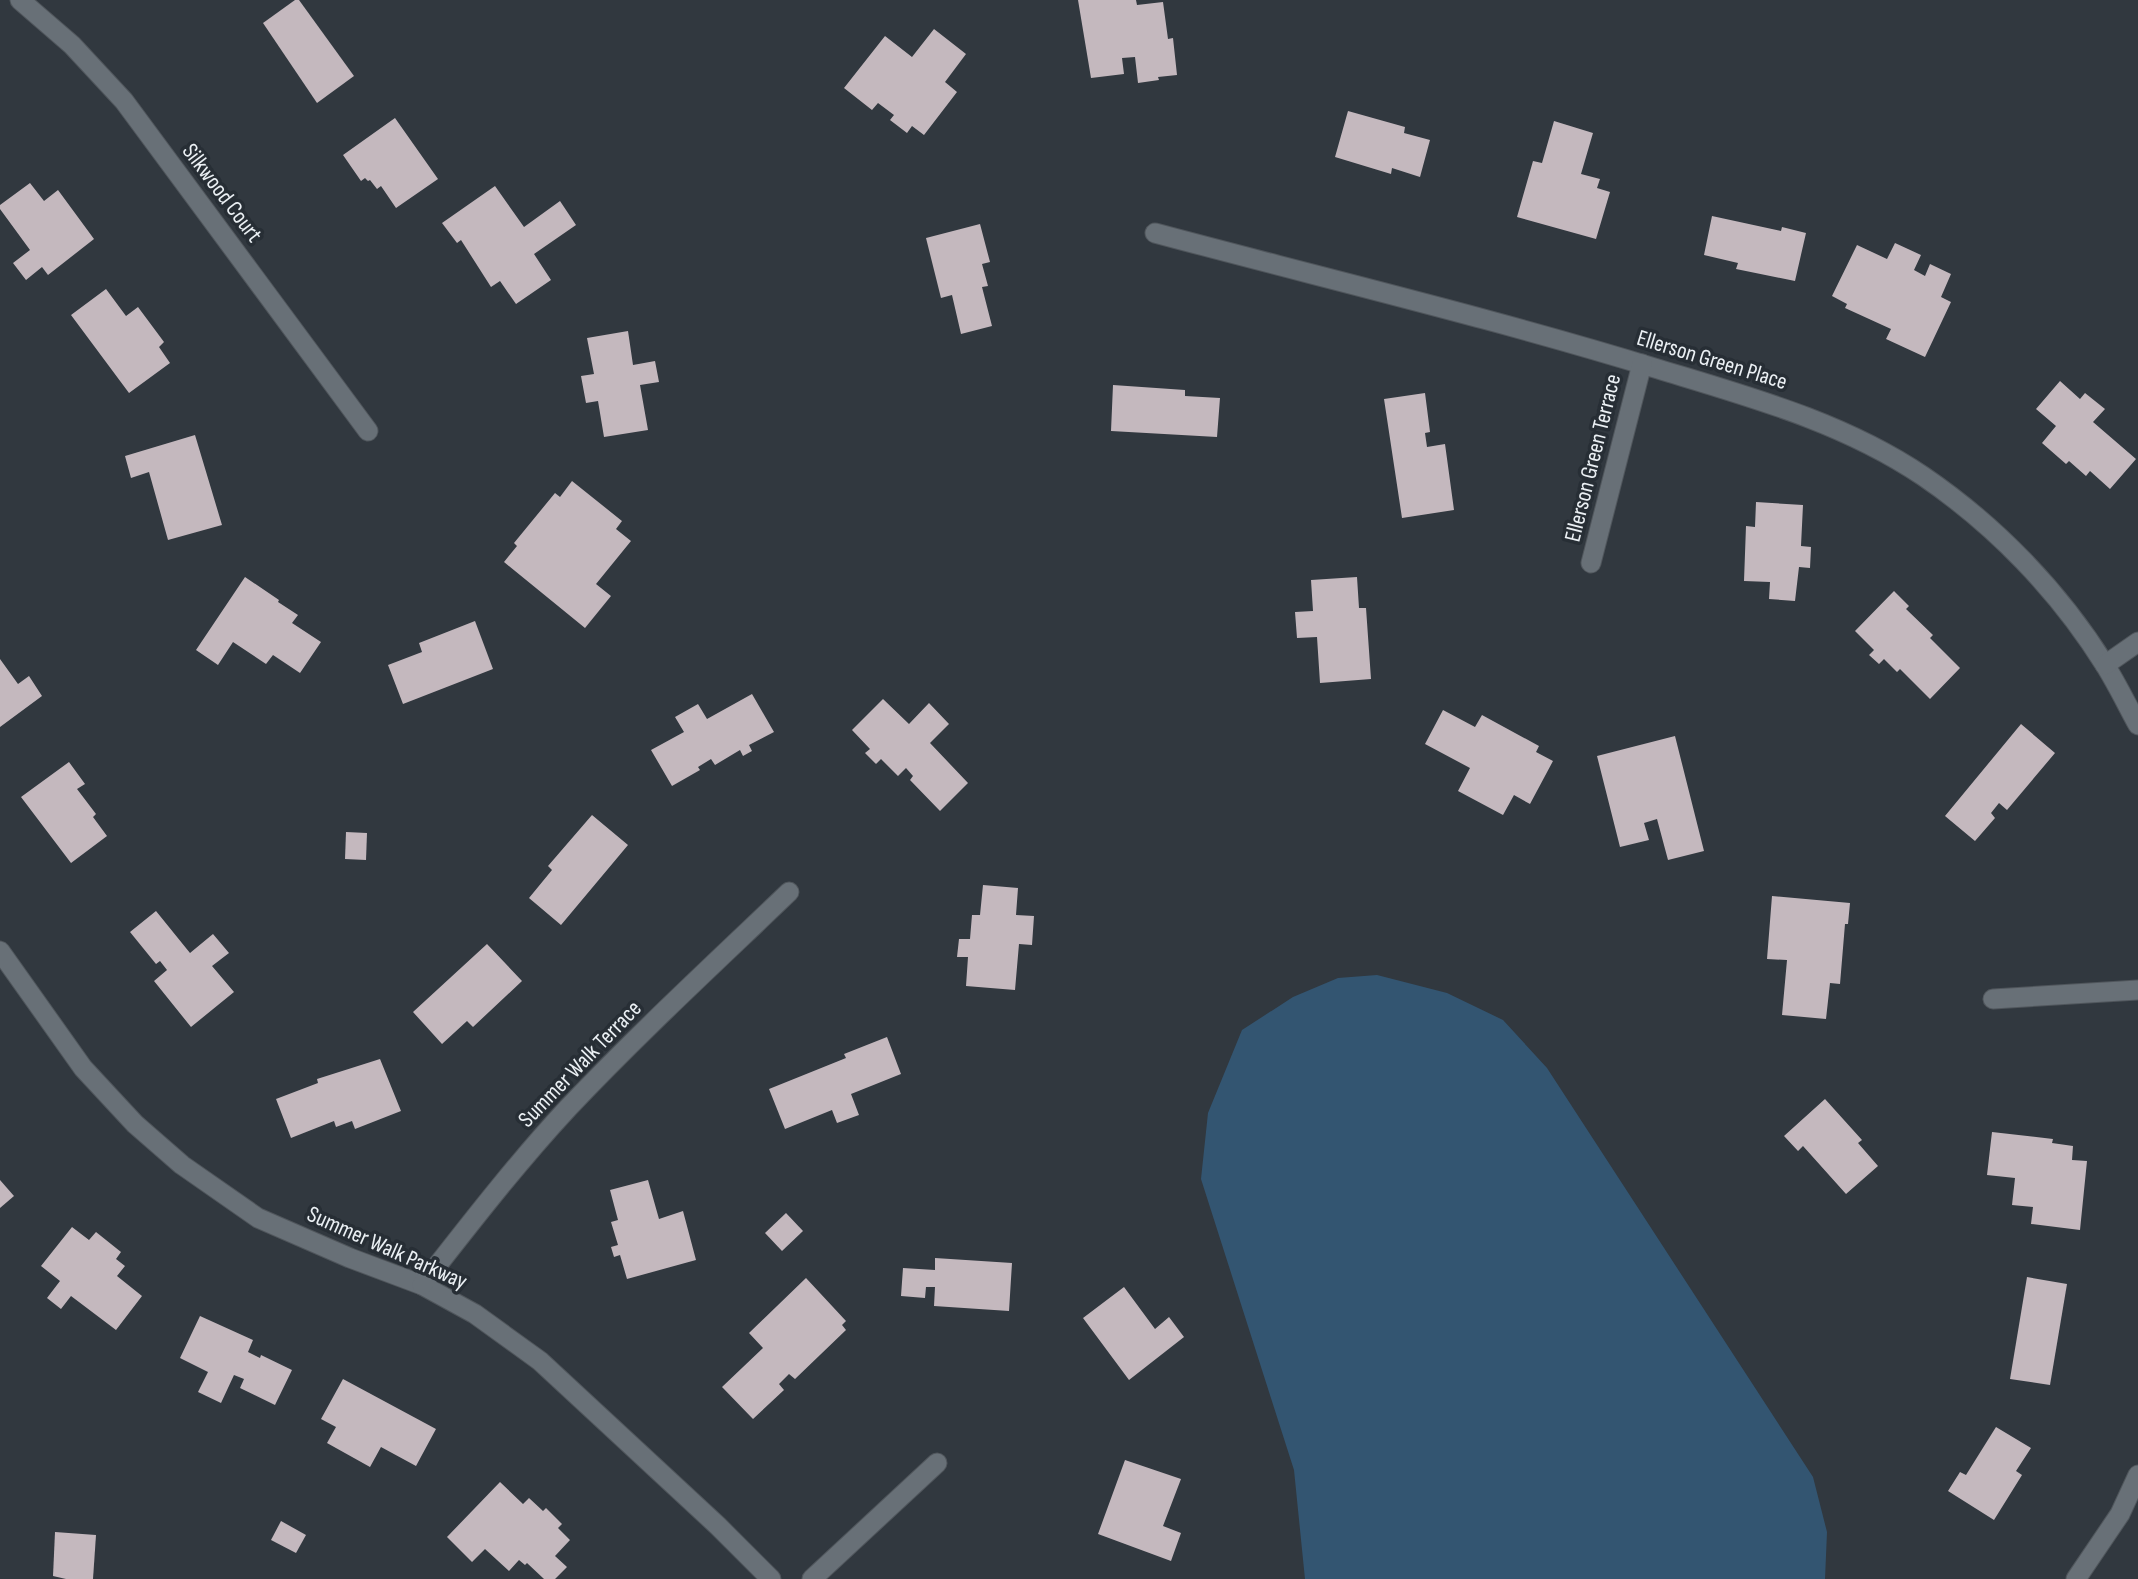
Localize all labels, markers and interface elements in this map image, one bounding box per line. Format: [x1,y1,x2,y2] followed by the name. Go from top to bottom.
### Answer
[176,138,268,248] street label: Silkwood Court
[1633,324,1791,396] street label: Ellerson Green Place
[1559,371,1627,545] street label: Ellerson Green Terrace
[512,995,648,1133] street label: Summer Walk Terrace
[303,1200,472,1296] street label: Summer Walk Parkway

